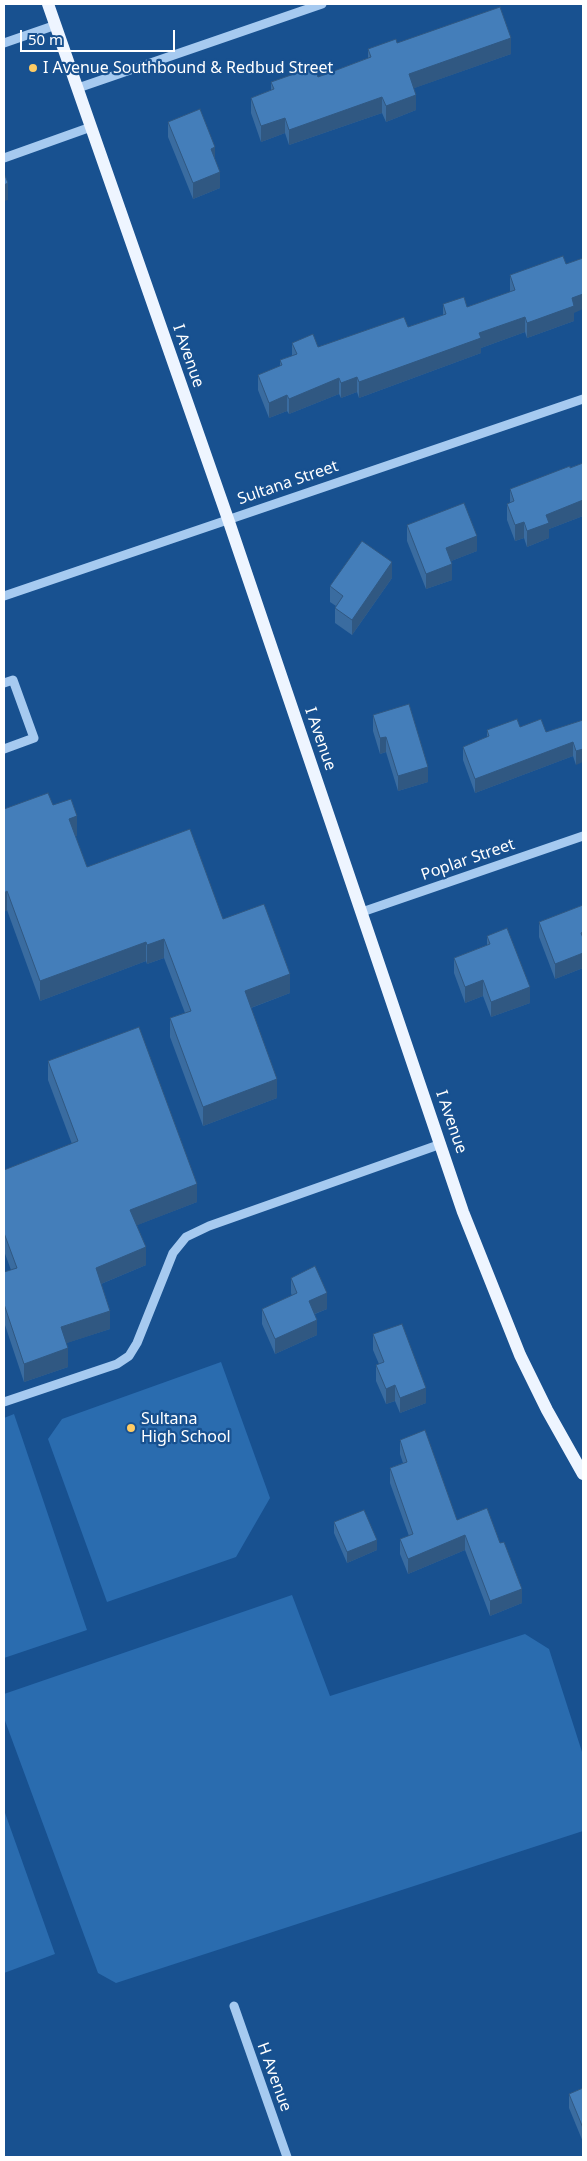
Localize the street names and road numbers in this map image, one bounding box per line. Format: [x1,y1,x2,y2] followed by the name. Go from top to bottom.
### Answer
[168,322,208,390] street label: I Avenue
[235,457,341,509] street label: Sultana Street
[300,705,340,773] street label: I Avenue
[419,835,517,885] street label: Poplar Street
[431,1088,471,1156] street label: I Avenue
[253,2040,295,2114] street label: H Avenue

